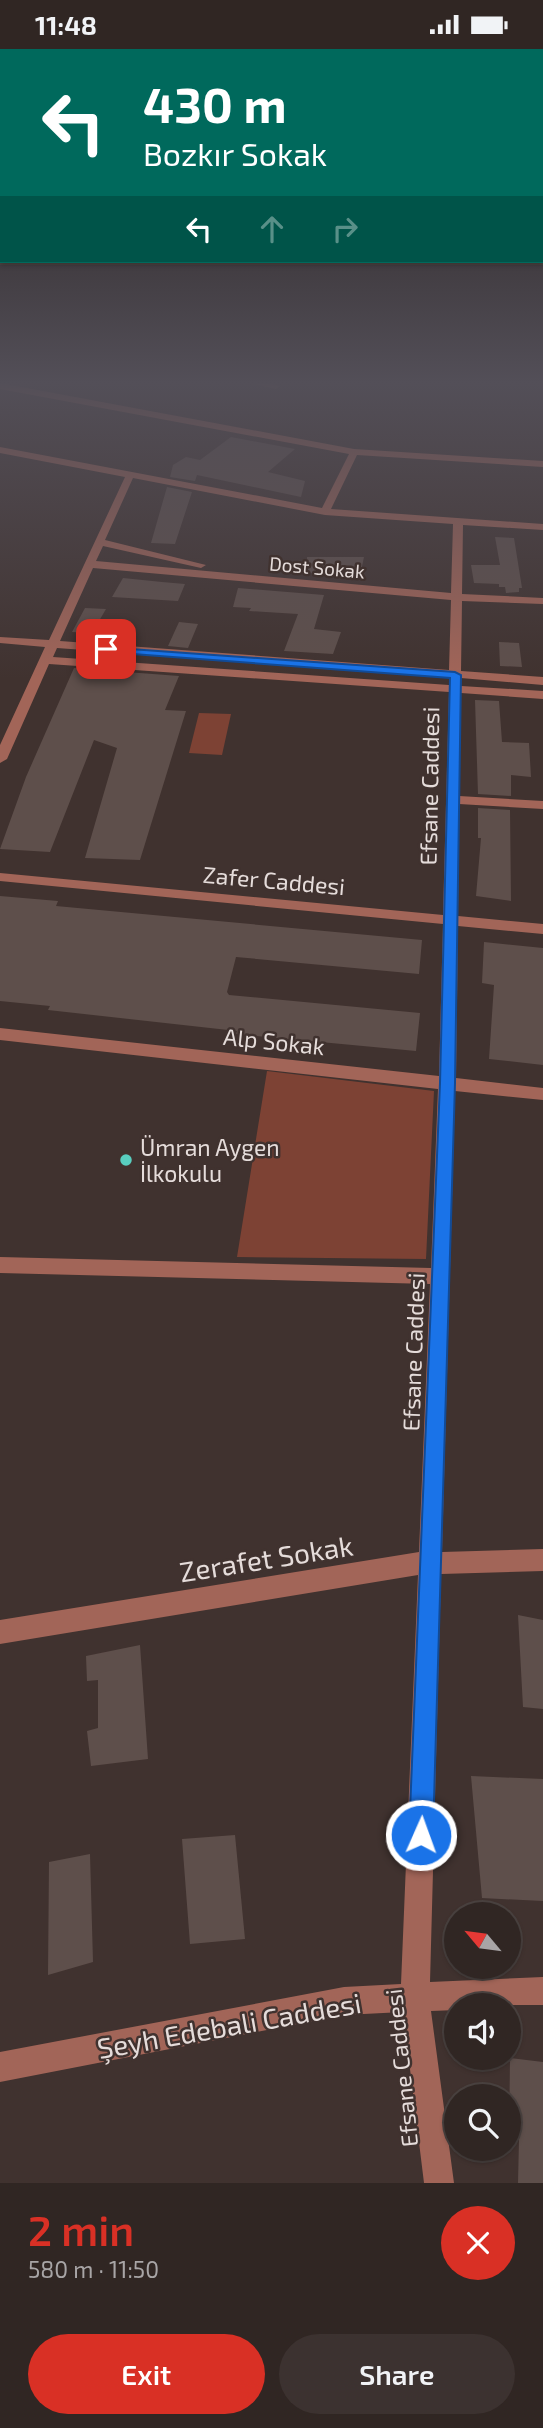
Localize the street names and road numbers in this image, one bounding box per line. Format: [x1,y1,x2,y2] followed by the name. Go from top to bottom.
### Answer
[268,551,366,583] street label: Dost Sokak
[414,706,444,866] street label: Efsane Caddesi
[202,860,346,900] street label: Zafer Caddesi
[222,1022,326,1060] street label: Alp Sokak
[396,1272,430,1432] street label: Efsane Caddesi
[177,1527,355,1589] street label: Zerafet Sokak
[94,1985,364,2066] street label: Şeyh Edebali Caddesi
[379,1988,423,2148] street label: Efsane Caddesi

